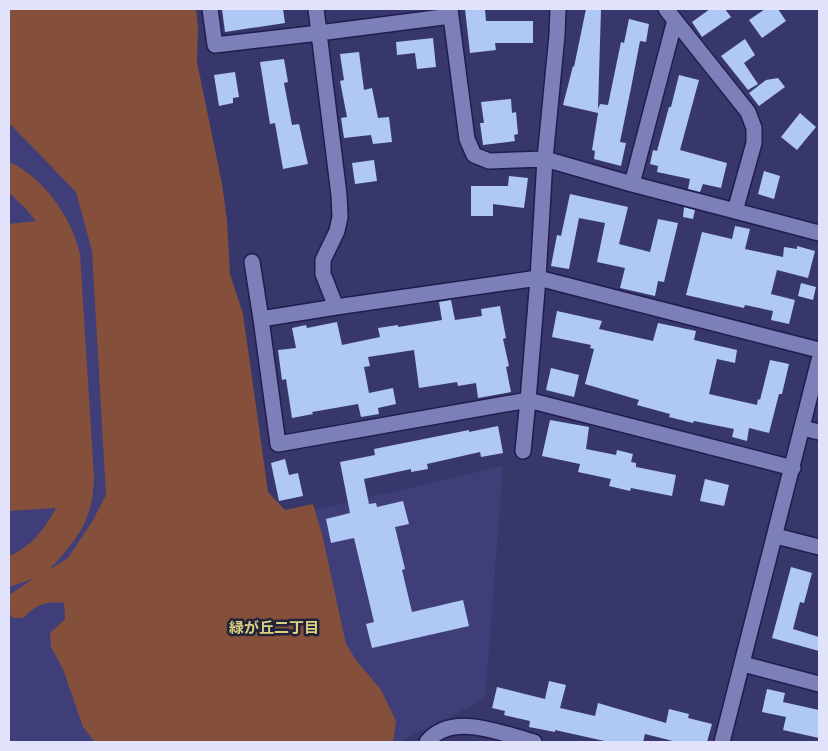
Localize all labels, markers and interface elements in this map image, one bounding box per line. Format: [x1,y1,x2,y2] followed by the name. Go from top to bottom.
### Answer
[229,617,319,637] district label: 緑が丘二丁目

